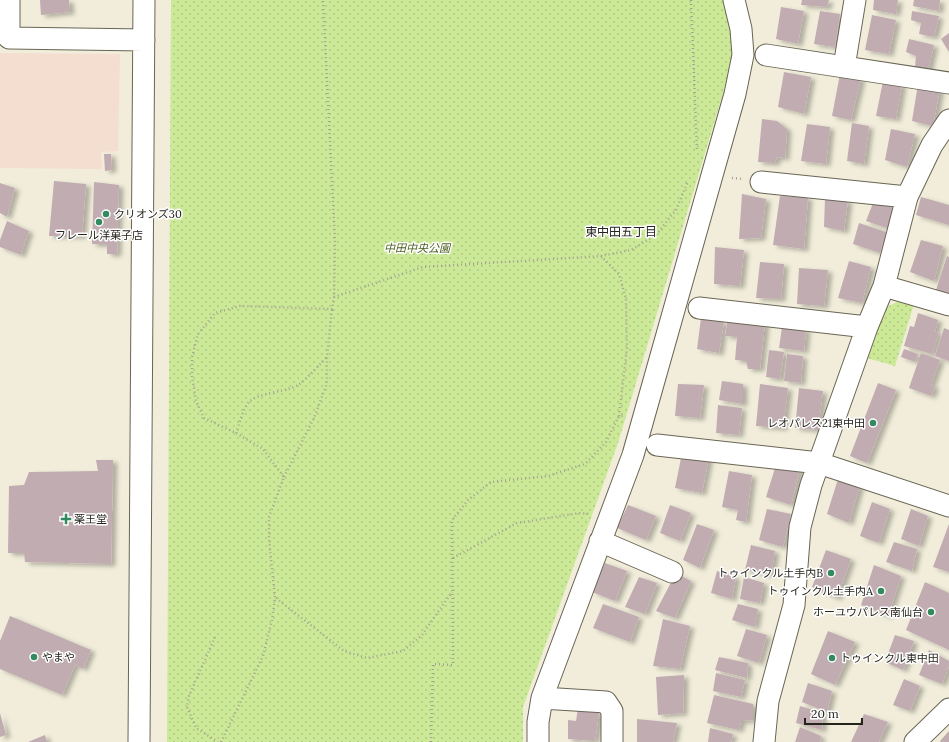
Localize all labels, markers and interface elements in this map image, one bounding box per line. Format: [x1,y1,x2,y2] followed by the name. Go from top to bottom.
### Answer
[114,207,182,221] place label: クリオンズ30
[101,209,111,219] marker: クリオンズ30
[94,217,104,227] marker: フレール洋菓子店
[585,224,657,239] district label: 東中田五丁目
[55,228,143,242] place label: フレール洋菓子店
[384,241,452,255] park label: 中田中央公園
[767,416,865,430] place label: レオパレス21東中田
[868,418,878,428] marker: レオパレス21東中田
[74,512,107,526] place label: 薬王堂
[61,514,71,524] marker: 薬王堂
[717,566,823,580] place label: トゥインクル土手内B
[826,568,836,578] marker: トゥインクル土手内B
[767,584,874,598] place label: トゥインクル土手内A
[876,586,886,596] marker: トゥインクル土手内A
[813,605,923,619] place label: ホーユウパレス南仙台
[926,607,936,617] marker: ホーユウパレス南仙台
[42,650,75,664] place label: やまや
[840,651,939,665] place label: トゥインクル東中田
[29,652,39,662] marker: やまや
[827,653,837,663] marker: トゥインクル東中田
[805,700,862,726] scale bar
[811,706,839,721] text: 20 m

